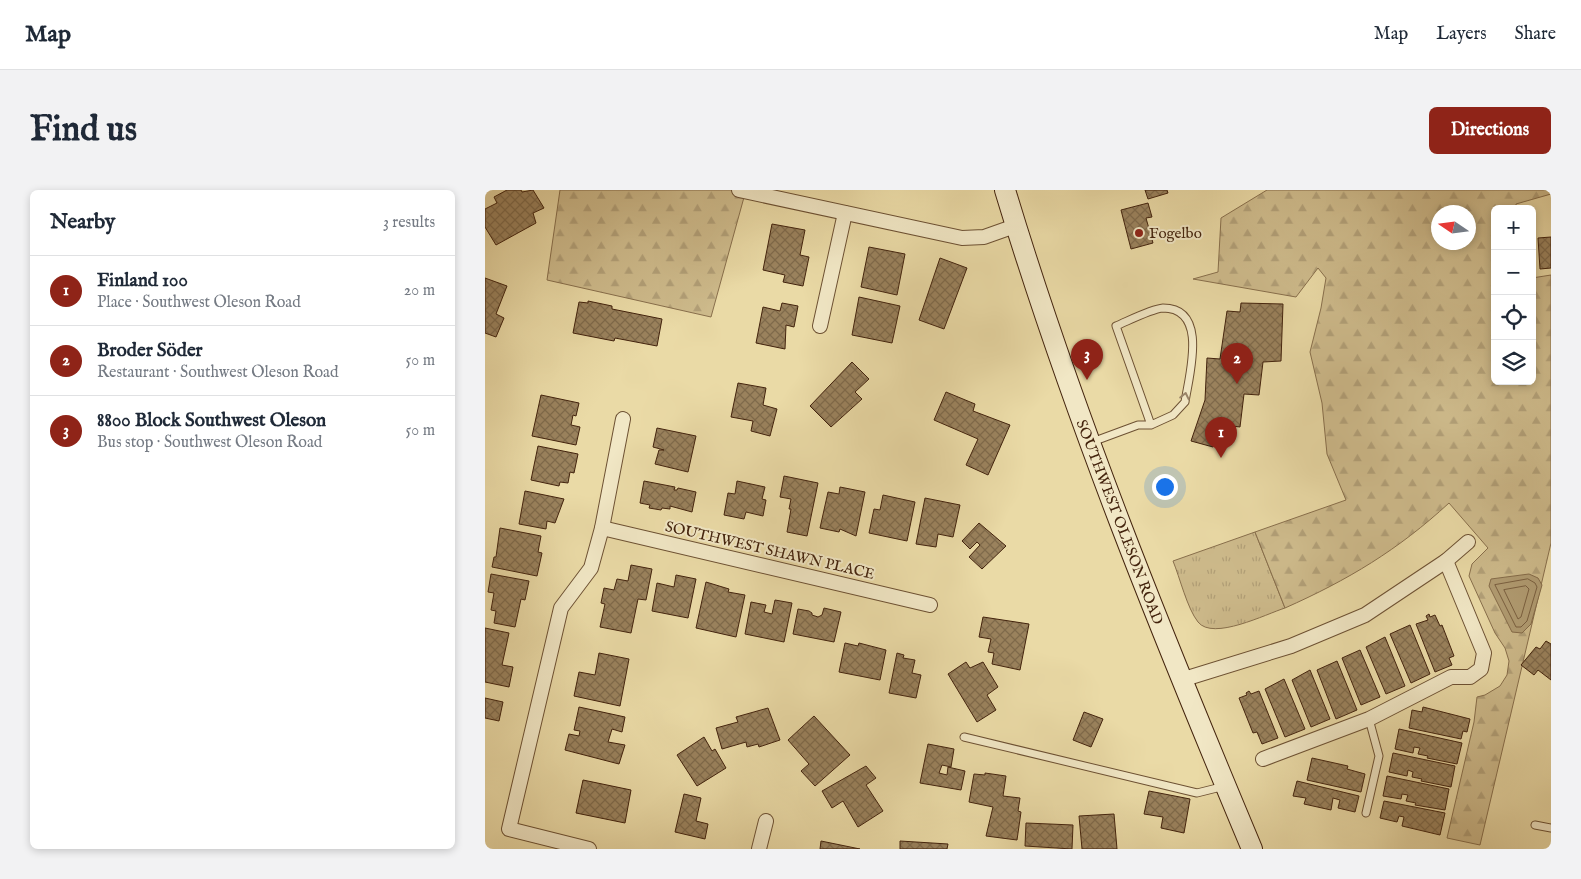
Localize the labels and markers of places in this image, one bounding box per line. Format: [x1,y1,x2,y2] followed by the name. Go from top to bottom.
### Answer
[1149,224,1202,243] place label: Fogelbo
[1133,227,1145,239] marker: Fogelbo
[1071,339,1103,380] pin: 3
[1221,343,1253,384] pin: 2
[1205,417,1237,458] pin: 1

